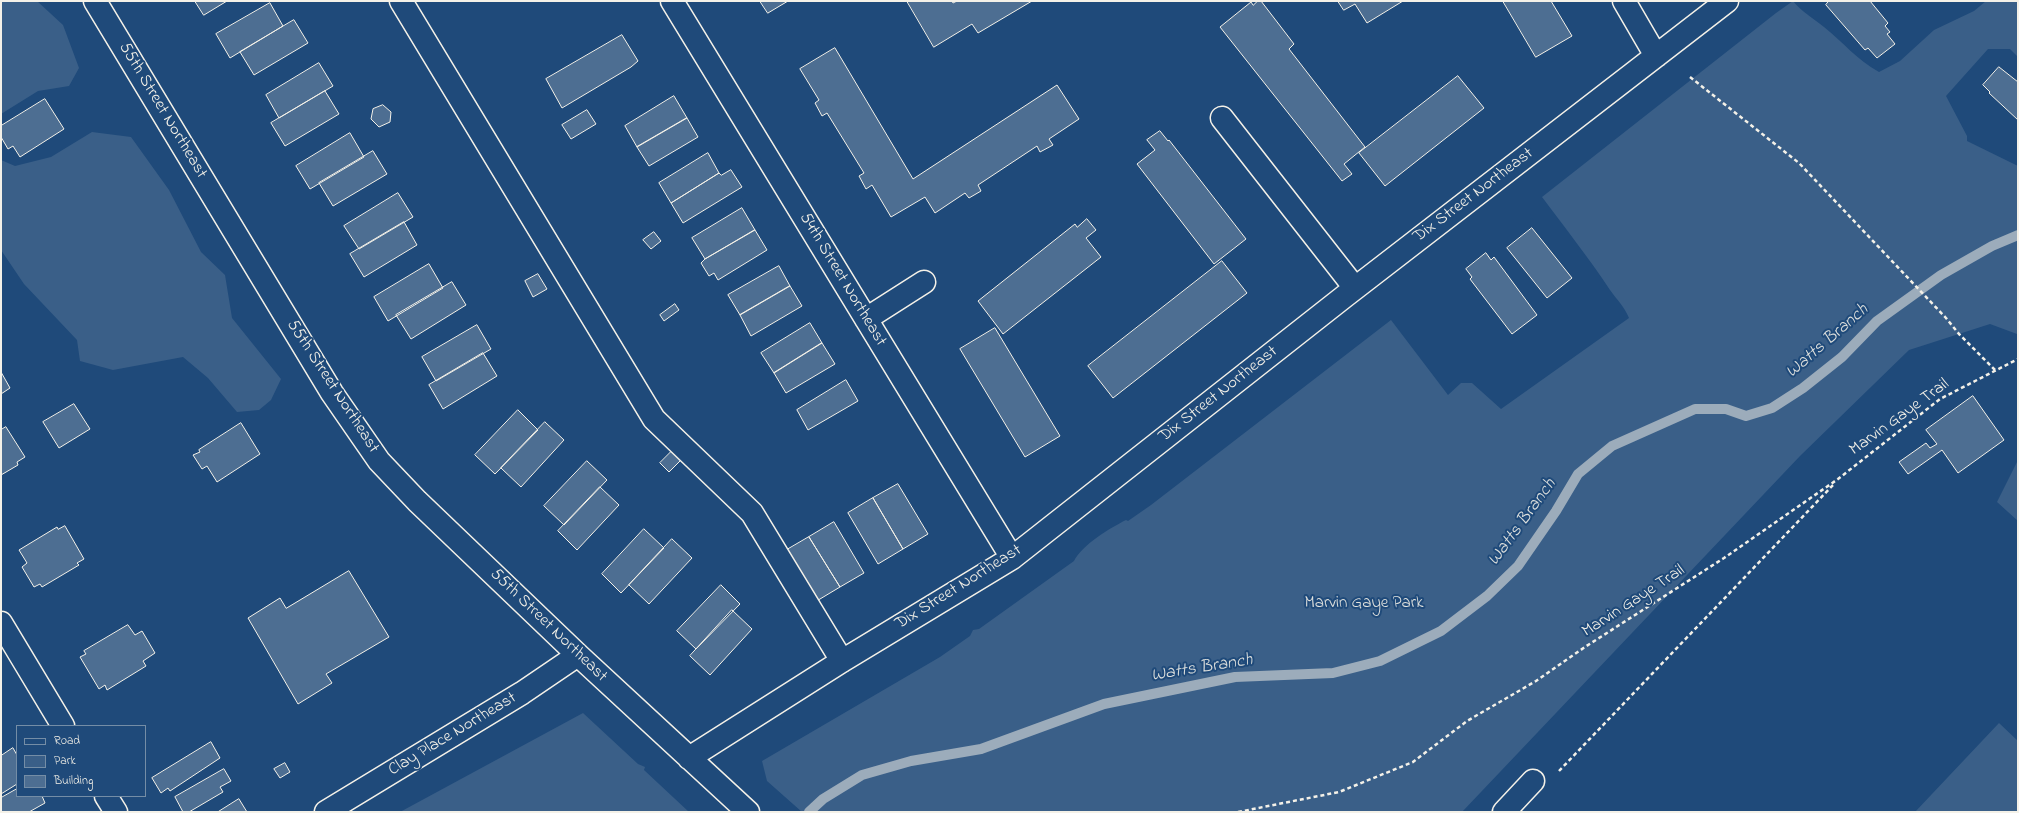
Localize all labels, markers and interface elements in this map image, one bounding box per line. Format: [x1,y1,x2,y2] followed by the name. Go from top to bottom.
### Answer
[113,39,211,183] street label: 55th Street Northeast
[1410,144,1538,248] street label: Dix Street Northeast
[794,209,890,351] street label: 54th Street Northeast
[1782,300,1874,384] water label: Watts Branch
[281,316,383,458] street label: 55th Street Northeast
[1156,342,1282,448] street label: Dix Street Northeast
[1846,375,1954,461] street label: Marvin Gaye Trail
[1484,475,1562,571] water label: Watts Branch
[892,541,1026,635] street label: Dix Street Northeast
[1579,561,1689,643] street label: Marvin Gaye Trail
[485,565,611,687] street label: 55th Street Northeast
[1305,594,1423,614] park label: Marvin Gaye Park
[1150,650,1254,688] water label: Watts Branch
[385,689,521,781] street label: Clay Place Northeast
[16,725,146,797] legend
[54,732,80,750] text: Road
[54,752,76,770] text: Park
[54,772,93,790] text: Building

